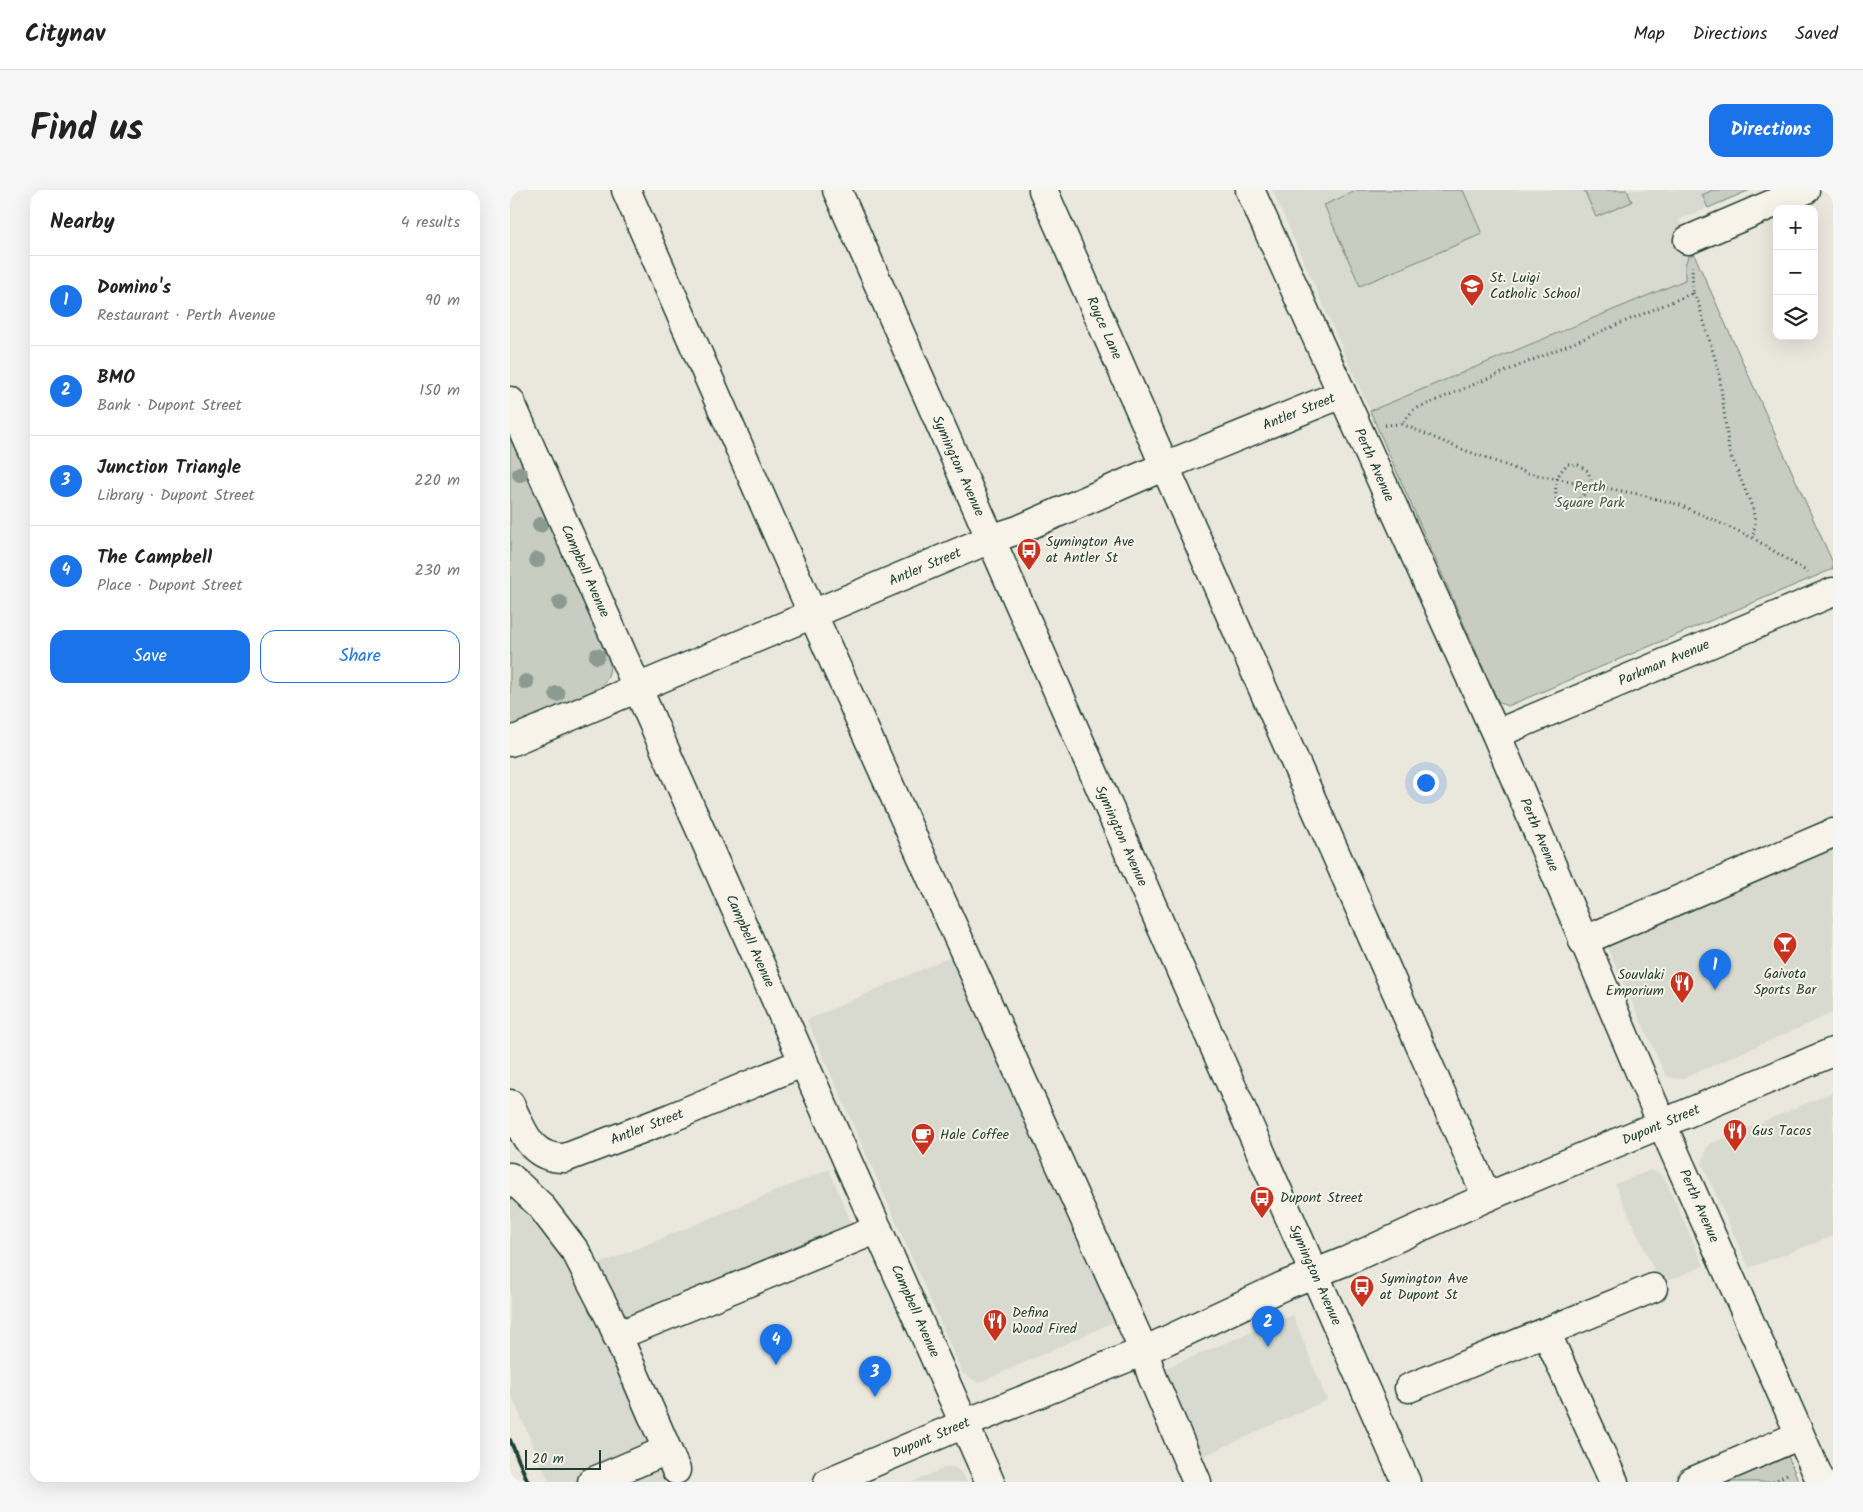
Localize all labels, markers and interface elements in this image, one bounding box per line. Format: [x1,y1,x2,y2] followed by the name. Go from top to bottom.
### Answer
[25,15,105,54] text: Citynav
[1633,20,1665,49] text: Map
[1693,20,1767,49] text: Directions
[1795,20,1838,49] text: Saved
[30,102,143,158] text: Find us
[1709,104,1833,157] button: Directions
[1773,205,1818,340] map controls
[1773,205,1818,250] button: +
[50,206,115,239] text: Nearby
[401,210,460,235] text: 4 results
[1773,250,1818,295] button: −
[1490,267,1581,305] place label: St. Luigi Catholic School
[97,273,171,303] text: Domino's
[1459,273,1485,307] school or university icon: St. Luigi Catholic School
[64,288,68,313] text: 1
[425,288,460,313] text: 90 m
[1080,293,1128,364] street label: Royce Lane
[1773,295,1818,340] button: layers
[97,303,275,328] text: Restaurant · Perth Avenue
[97,363,135,393] text: BMO
[61,378,71,403] text: 2
[419,378,460,403] text: 150 m
[1259,387,1339,437] street label: Antler Street
[97,393,242,418] text: Bank · Dupont Street
[926,412,990,521] street label: Symington Avenue
[1348,425,1400,506] street label: Perth Avenue
[97,453,241,483] text: Junction Triangle
[62,468,70,493] text: 3
[414,468,460,493] text: 220 m
[1555,476,1625,514] park label: Perth Square Park
[97,483,255,508] text: Library · Dupont Street
[555,521,616,622] street label: Campbell Avenue
[1046,531,1135,569] place label: Symington Ave at Antler St
[1016,537,1042,571] bus stop icon: Symington Ave at Antler St
[885,542,965,592] street label: Antler Street
[97,543,212,573] text: The Campbell
[62,558,70,583] text: 4
[414,558,460,583] text: 230 m
[97,573,243,598] text: Place · Dupont Street
[50,630,250,683] button: Save
[260,630,460,683] button: Share
[1615,634,1714,692] street label: Parkman Avenue
[1413,770,1439,796] your location
[1089,782,1153,891] street label: Symington Avenue
[1514,795,1565,876] street label: Perth Avenue
[720,891,781,992] street label: Campbell Avenue
[1772,931,1798,965] bar icon: Gaivota Sports Bar
[1699,949,1731,990] pin: 1
[1754,963,1817,1001] place label: Gaivota Sports Bar
[1606,964,1665,1002] place label: Souvlaki Emporium
[1669,970,1695,1004] restaurant icon: Souvlaki Emporium
[1619,1098,1704,1151] street label: Dupont Street
[607,1103,687,1151] street label: Antler Street
[1722,1118,1748,1152] restaurant icon: Gus Tacos
[1752,1120,1811,1142] place label: Gus Tacos
[910,1122,936,1156] cafe icon: Hale Coffee
[940,1124,1010,1146] place label: Hale Coffee
[1673,1166,1725,1247] street label: Perth Avenue
[1249,1185,1275,1219] bus stop icon: Dupont Street
[1280,1187,1363,1209] place label: Dupont Street
[1283,1221,1347,1330] street label: Symington Avenue
[885,1261,946,1362] street label: Campbell Avenue
[1380,1268,1469,1306] place label: Symington Ave at Dupont St
[1349,1274,1375,1308] bus stop icon: Symington Ave at Dupont St
[1012,1302,1078,1340] place label: Defina Wood Fired
[1252,1306,1284,1347] pin: 2
[982,1308,1008,1342] restaurant icon: Defina Wood Fired
[760,1324,792,1365] pin: 4
[859,1356,891,1397] pin: 3
[889,1411,974,1464] street label: Dupont Street
[525,1447,601,1470] scale bar
[532,1448,564,1470] text: 20 m

